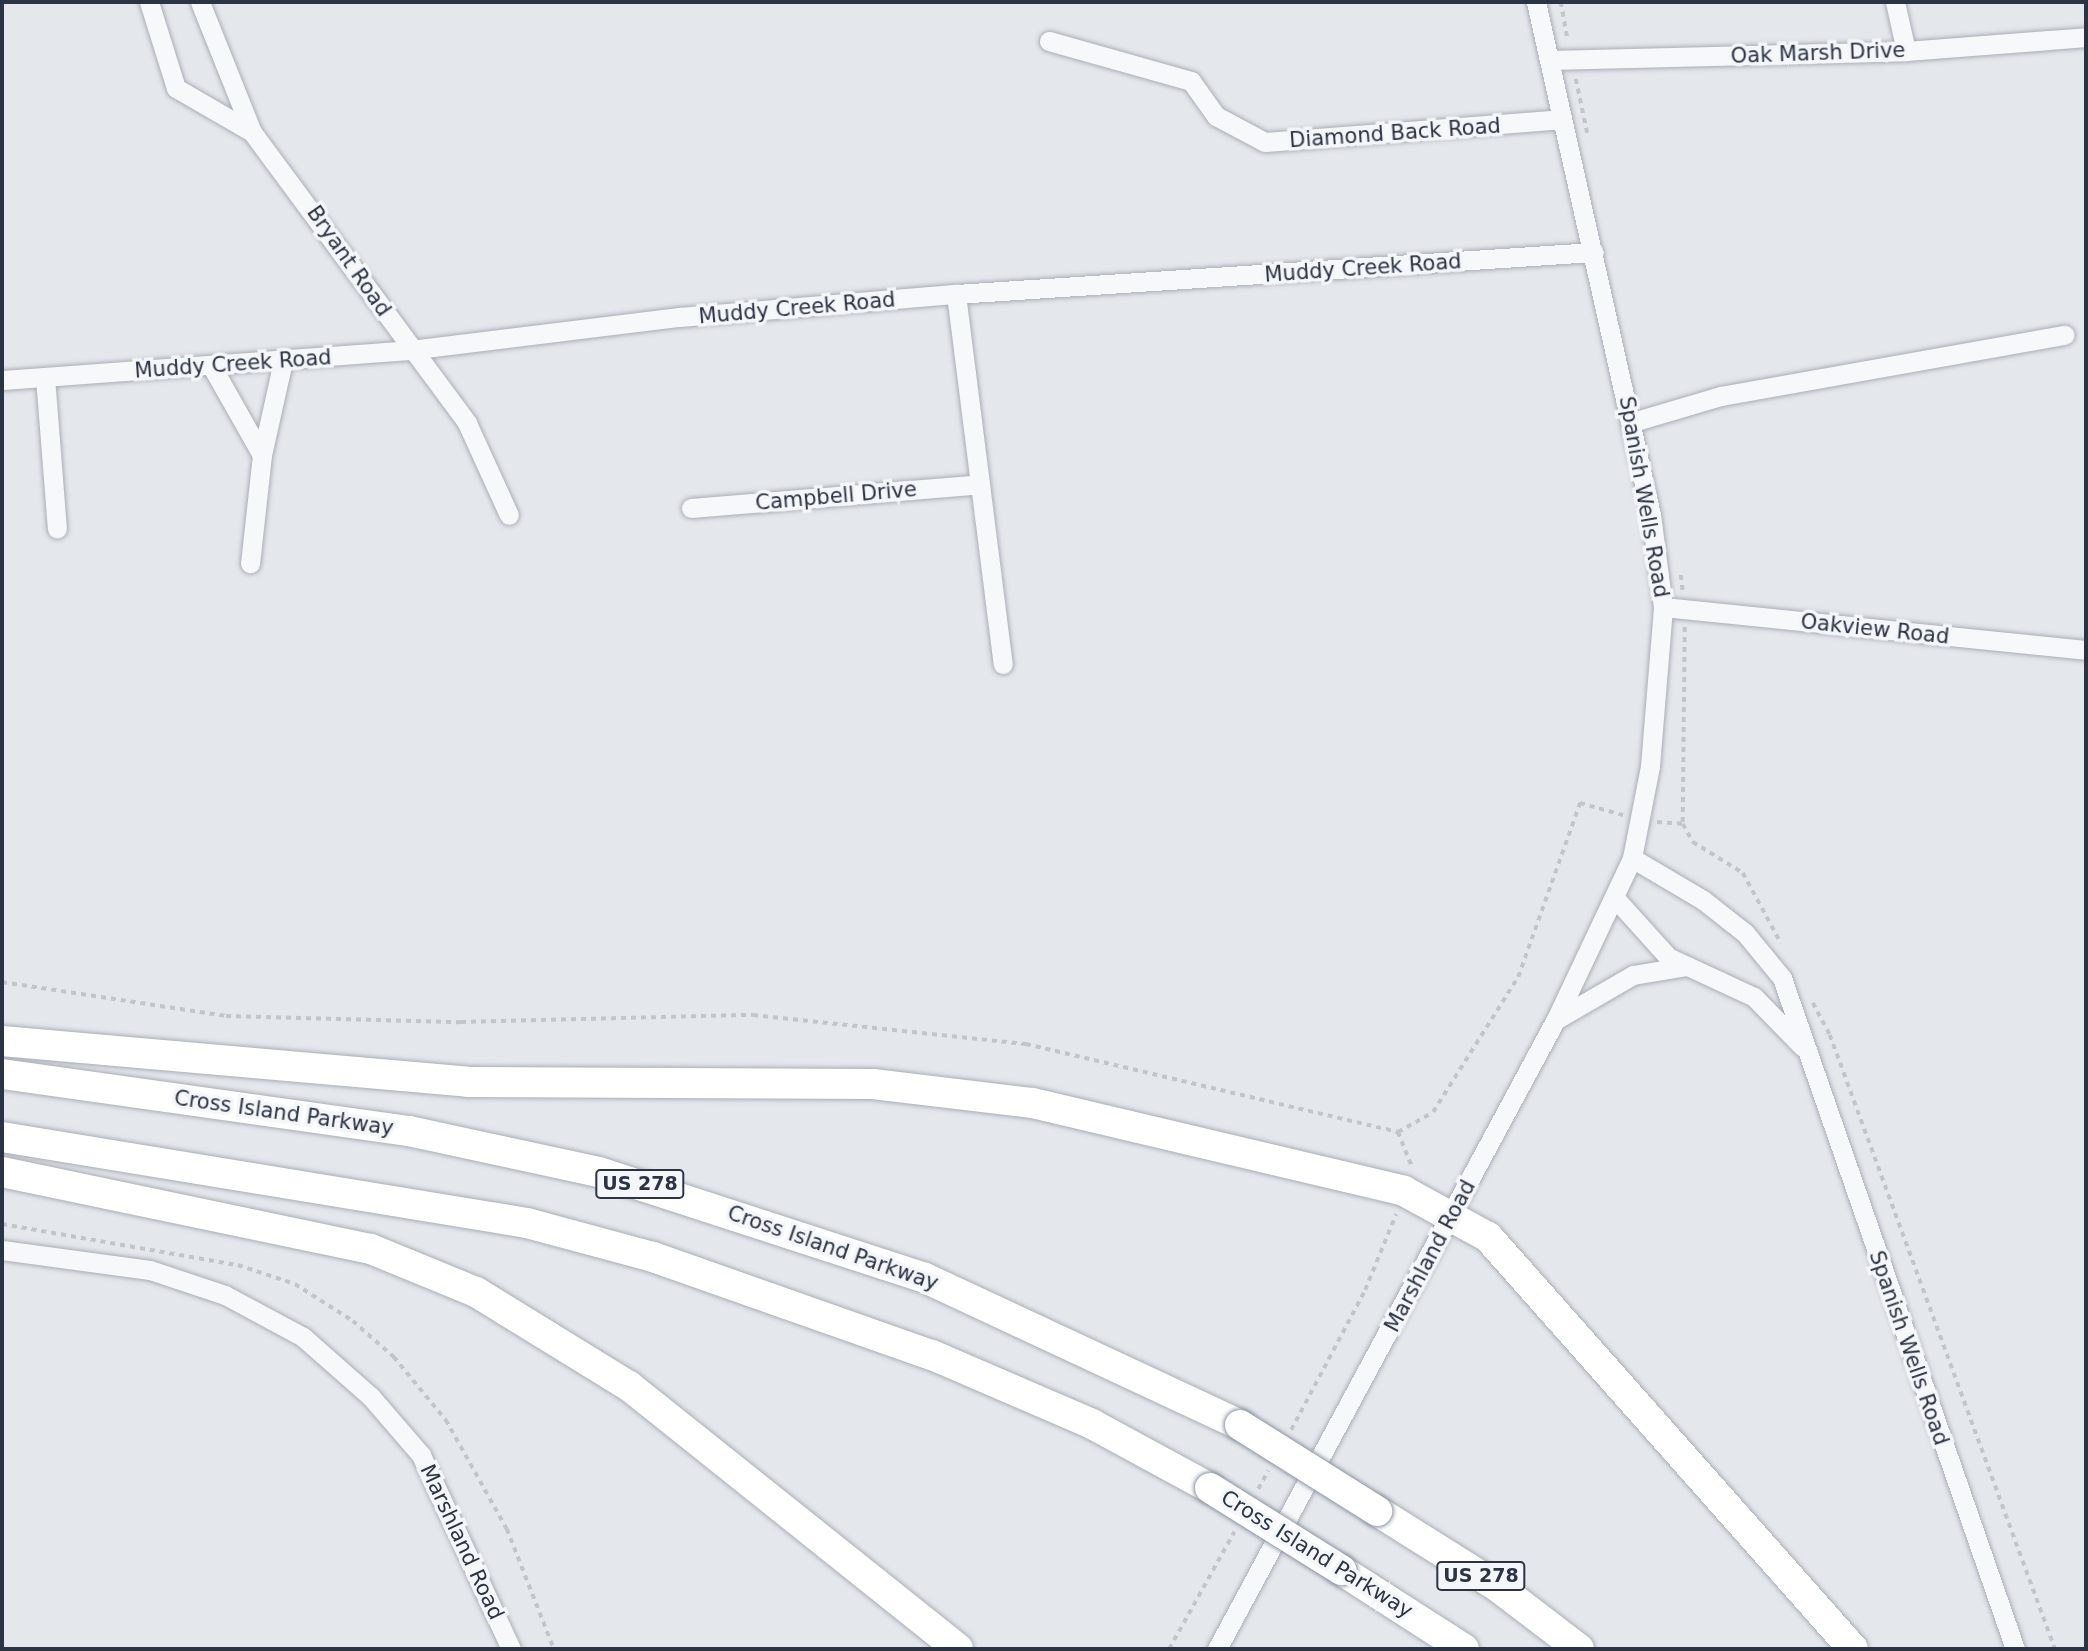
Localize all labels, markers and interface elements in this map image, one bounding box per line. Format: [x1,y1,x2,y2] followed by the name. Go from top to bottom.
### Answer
[1730,37,1906,69] street label: Oak Marsh Drive
[1288,113,1502,153] street label: Diamond Back Road
[302,201,396,321] street label: Bryant Road
[1264,249,1462,287] street label: Muddy Creek Road
[698,287,896,329] street label: Muddy Creek Road
[134,345,332,383] street label: Muddy Creek Road
[1614,394,1674,600] street label: Spanish Wells Road
[754,476,918,516] street label: Campbell Drive
[1799,609,1951,649] street label: Oakview Road
[173,1085,395,1141] street label: Cross Island Parkway
[594,1168,686,1200] road number: US 278
[1379,1176,1481,1336] street label: Marshland Road
[724,1200,942,1296] street label: Cross Island Parkway
[1864,1247,1954,1449] street label: Spanish Wells Road
[415,1460,509,1624] street label: Marshland Road
[1217,1485,1417,1623] street label: Cross Island Parkway
[1436,1560,1526,1592] road number: US 278

